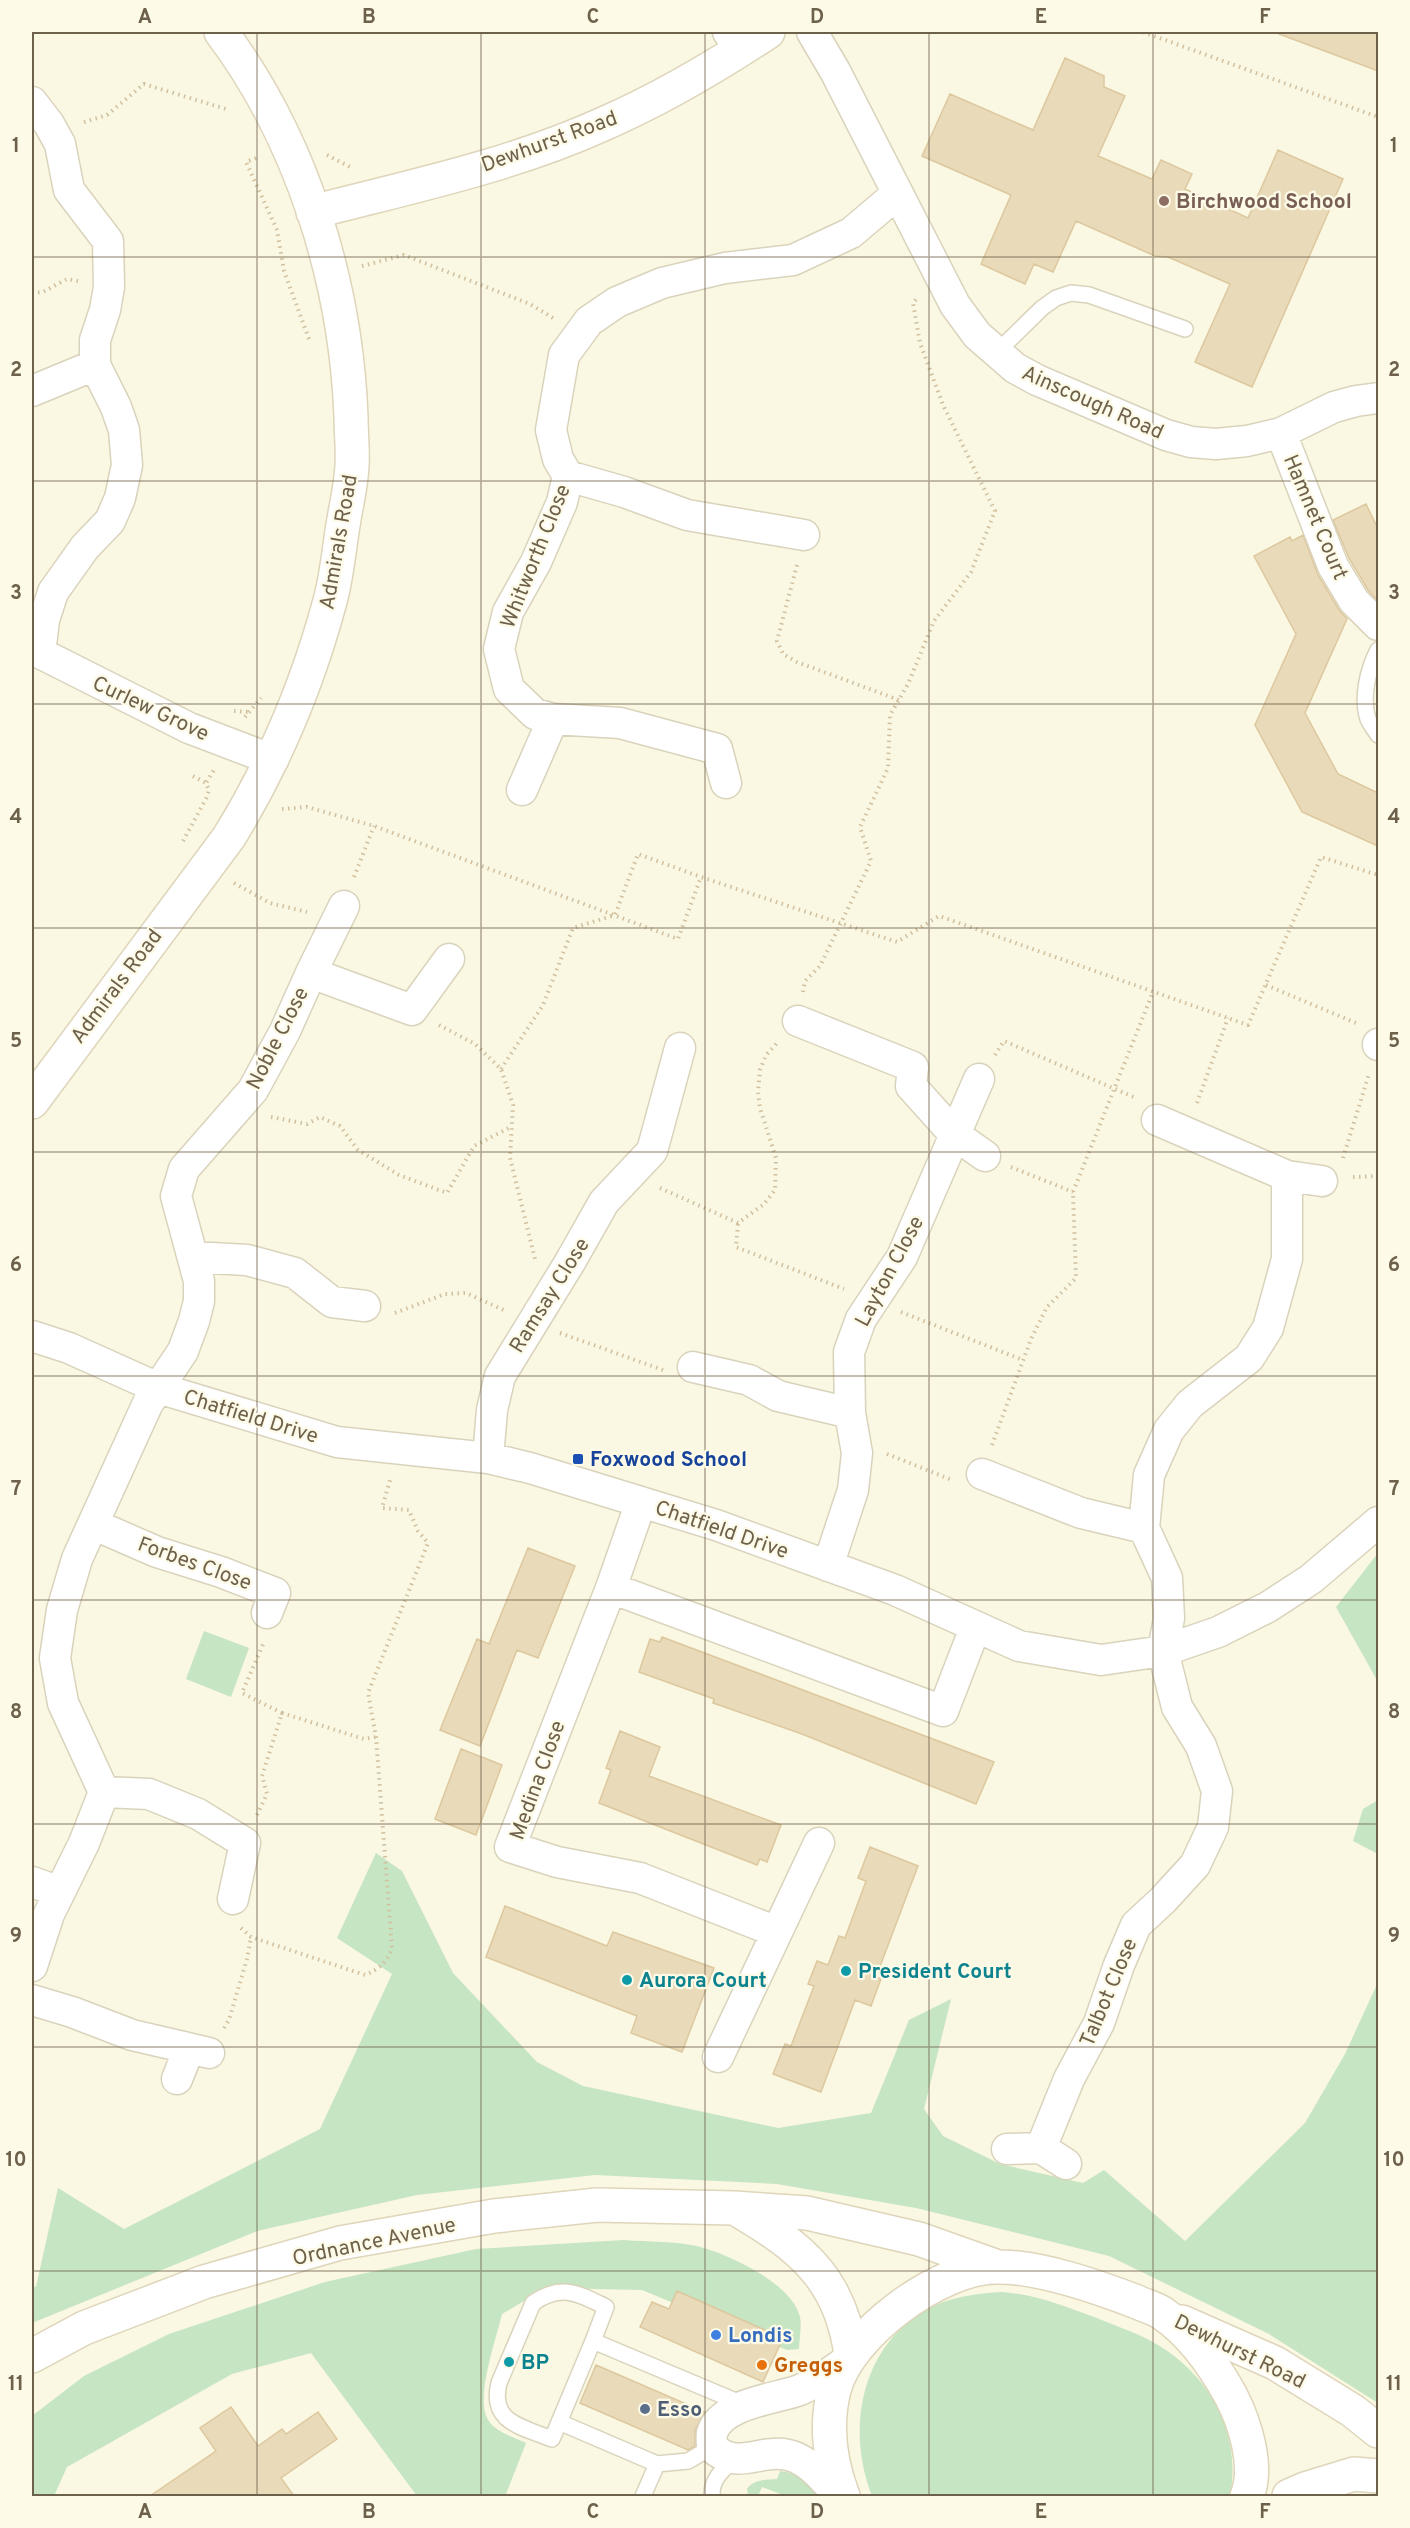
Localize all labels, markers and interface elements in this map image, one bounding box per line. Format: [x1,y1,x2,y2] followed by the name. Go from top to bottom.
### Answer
[138,5,152,31] text: A
[362,5,376,31] text: B
[587,5,599,31] text: C
[810,5,824,31] text: D
[1035,5,1047,31] text: E
[1259,5,1271,31] text: F
[478,105,621,180] street label: Dewhurst Road
[12,134,20,160] text: 1
[1390,134,1398,160] text: 1
[1176,189,1352,216] place label: Birchwood School
[1157,194,1171,208] marker: Birchwood School
[10,358,22,384] text: 2
[1388,358,1400,384] text: 2
[1017,360,1167,447] street label: Ainscough Road
[1276,451,1353,584] street label: Hamnet Court
[314,473,365,612] street label: Admirals Road
[495,481,578,633] street label: Whitworth Close
[10,581,22,607] text: 3
[1388,581,1400,607] text: 3
[88,671,213,748] street label: Curlew Grove
[10,805,22,831] text: 4
[1388,805,1400,831] text: 4
[65,924,169,1050] street label: Admirals Road
[241,983,316,1095] street label: Noble Close
[10,1029,22,1055] text: 5
[1388,1029,1400,1055] text: 5
[850,1212,931,1332] street label: Layton Close
[504,1233,596,1359] street label: Ramsay Close
[10,1253,22,1279] text: 6
[1388,1253,1400,1279] text: 6
[180,1384,321,1451] street label: Chatfield Drive
[590,1447,747,1474] place label: Foxwood School
[571,1452,585,1466] marker: Foxwood School
[11,1477,21,1503] text: 7
[1389,1477,1399,1503] text: 7
[651,1495,792,1566] street label: Chatfield Drive
[134,1531,255,1598] street label: Forbes Close
[10,1700,22,1726] text: 8
[1388,1700,1400,1726] text: 8
[504,1717,573,1844] street label: Medina Close
[10,1924,22,1950] text: 9
[1388,1924,1400,1950] text: 9
[1074,1934,1144,2051] street label: Talbot Close
[858,1959,1012,1986] place label: President Court
[839,1964,853,1978] marker: President Court
[639,1968,767,1995] place label: Aurora Court
[620,1973,634,1987] marker: Aurora Court
[5,2148,27,2174] text: 10
[1383,2148,1405,2174] text: 10
[290,2212,459,2273] street label: Ordnance Avenue
[1169,2309,1310,2396] street label: Dewhurst Road
[728,2323,793,2350] place label: Londis
[709,2328,723,2342] marker: Londis
[521,2350,549,2377] place label: BP
[774,2353,843,2380] place label: Greggs
[502,2355,516,2369] marker: BP
[755,2358,769,2372] marker: Greggs
[8,2372,24,2398] text: 11
[1386,2372,1402,2398] text: 11
[657,2397,702,2424] place label: Esso
[638,2402,652,2416] marker: Esso
[138,2500,152,2526] text: A
[362,2500,376,2526] text: B
[587,2500,599,2526] text: C
[810,2500,824,2526] text: D
[1035,2500,1047,2526] text: E
[1259,2500,1271,2526] text: F

